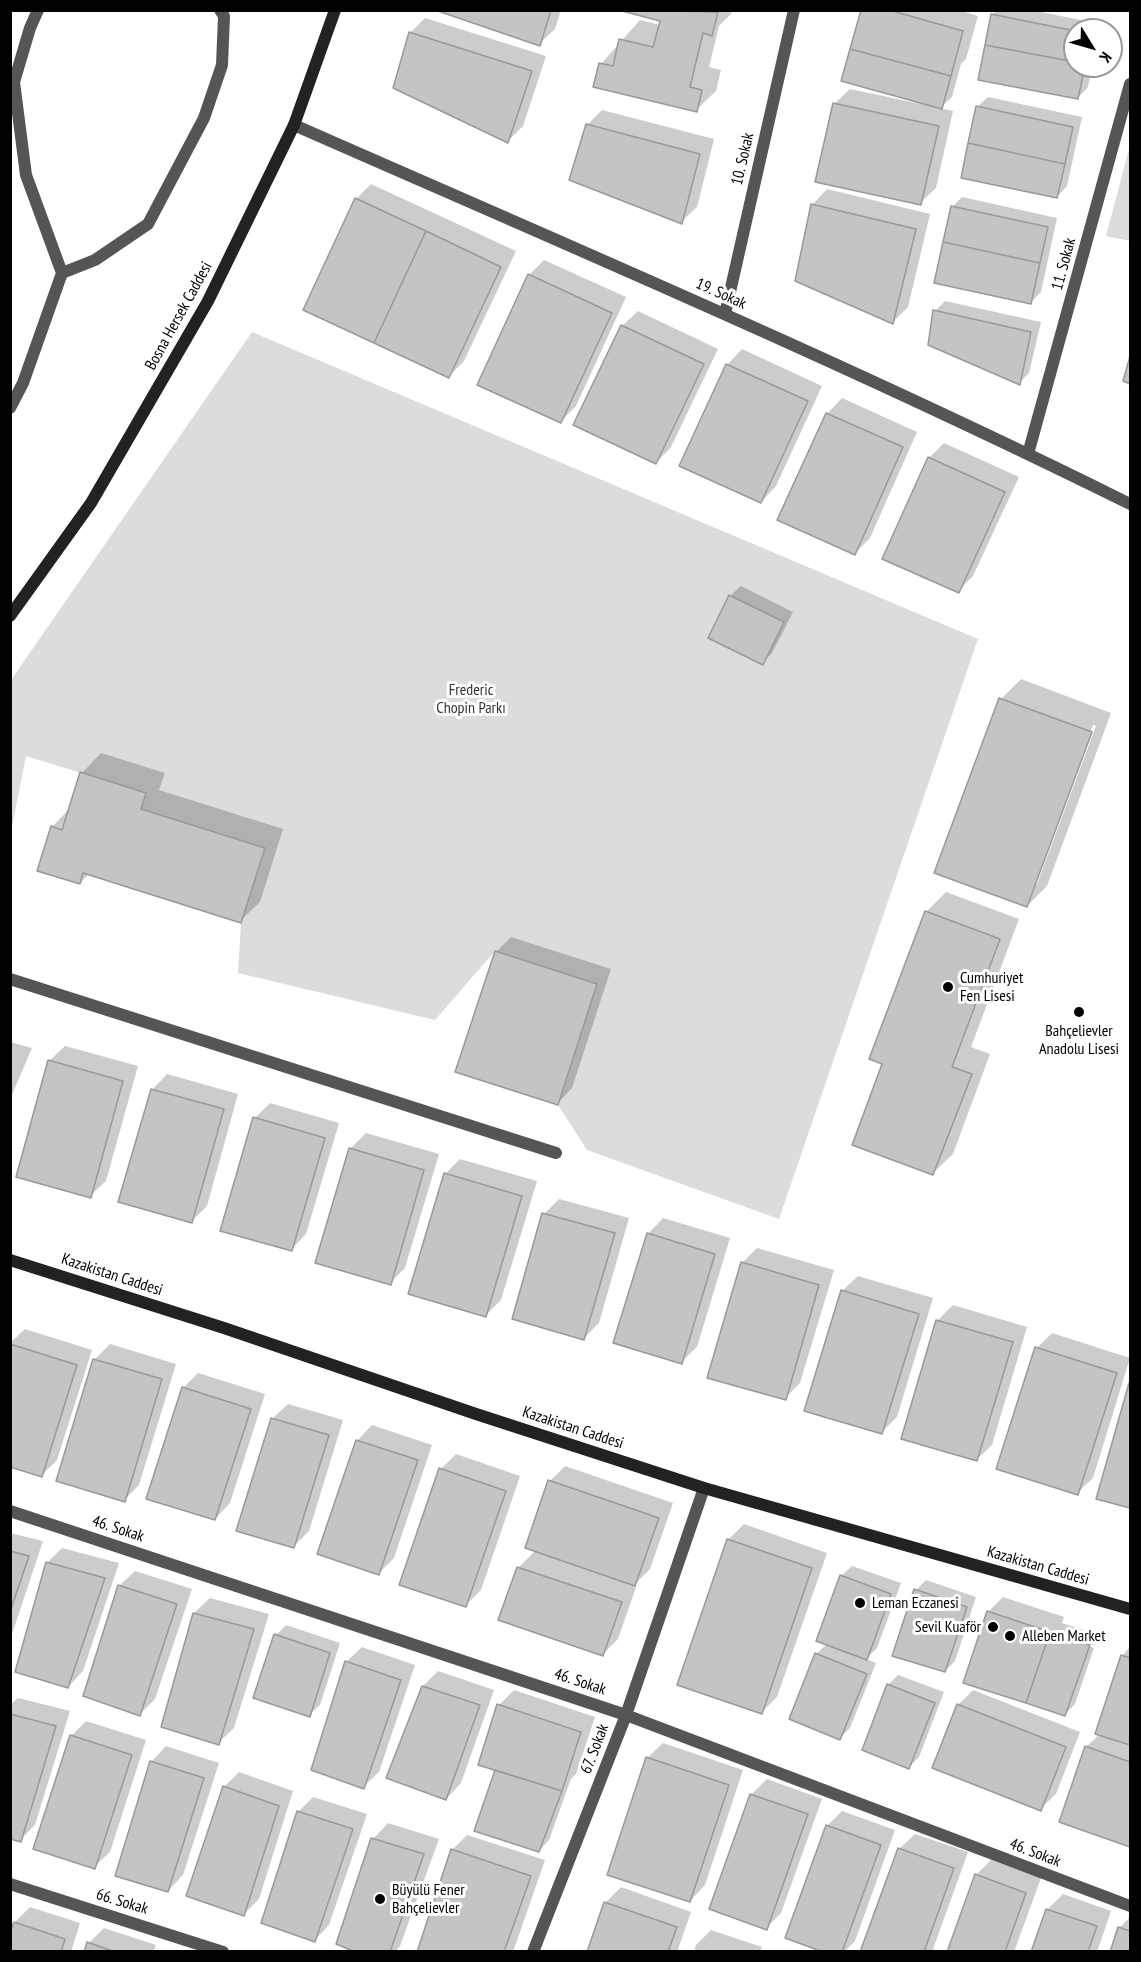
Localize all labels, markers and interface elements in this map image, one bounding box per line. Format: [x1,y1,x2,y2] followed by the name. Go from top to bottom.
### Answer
[1063,18,1123,78] north arrow
[1095,48,1116,67] text: K
[728,131,758,187] street label: 10. Sokak
[1048,236,1080,292] street label: 11. Sokak
[141,259,217,373] street label: Bosna Hersek Caddesi
[693,274,749,314] street label: 19. Sokak
[436,680,506,718] park label: Frederic Chopin Parkı
[960,968,1023,1006] place label: Cumhuriyet Fen Lisesi
[941,980,955,994] marker: Cumhuriyet Fen Lisesi
[1072,1005,1086,1019] marker: Bahçelievler Anadolu Lisesi
[1039,1021,1119,1059] place label: Bahçelievler Anadolu Lisesi
[59,1250,165,1300] street label: Kazakistan Caddesi
[520,1403,626,1453] street label: Kazakistan Caddesi
[90,1512,146,1546] street label: 46. Sokak
[985,1542,1091,1590] street label: Kazakistan Caddesi
[872,1593,959,1613] place label: Leman Eczanesi
[853,1596,867,1610] marker: Leman Eczanesi
[915,1617,981,1637] place label: Sevil Kuaför
[986,1620,1000,1634] marker: Sevil Kuaför
[1022,1626,1106,1646] place label: Alleben Market
[1003,1629,1017,1643] marker: Alleben Market
[552,1665,608,1699] street label: 46. Sokak
[577,1721,613,1777] street label: 67. Sokak
[1007,1835,1063,1871] street label: 46. Sokak
[392,1880,465,1918] place label: Büyülü Fener Bahçelievler
[94,1885,150,1919] street label: 66. Sokak
[373,1892,387,1906] marker: Büyülü Fener Bahçelievler

